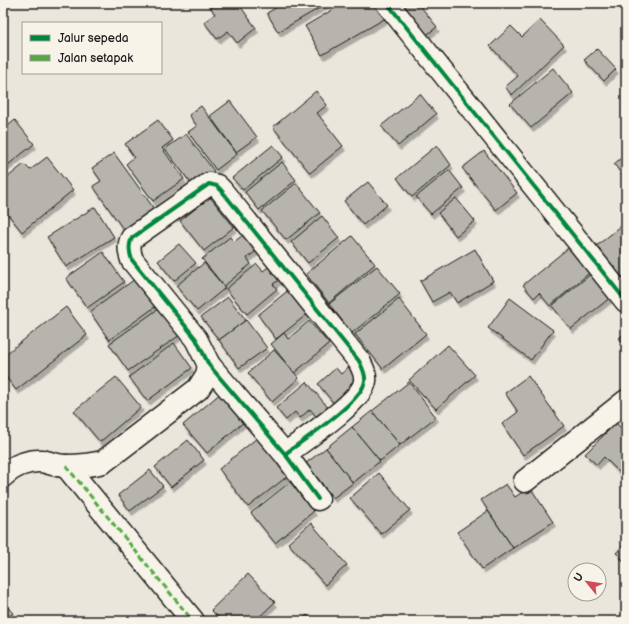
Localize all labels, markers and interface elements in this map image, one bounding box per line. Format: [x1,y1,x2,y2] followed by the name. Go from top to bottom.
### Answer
[22,22,162,74] legend
[58,31,129,46] text: Jalur sepeda
[58,51,133,66] text: Jalan setapak
[567,562,607,602] north arrow
[571,570,586,584] text: U

